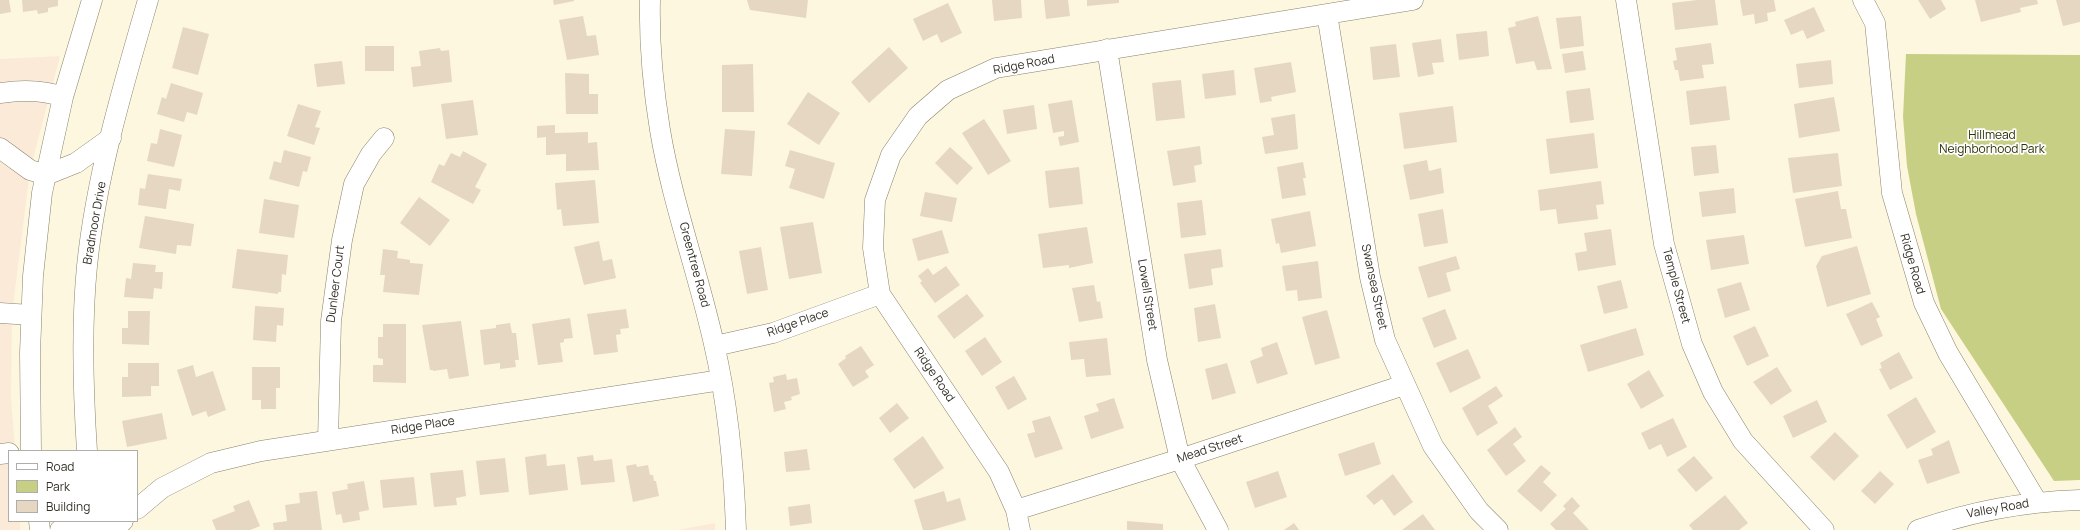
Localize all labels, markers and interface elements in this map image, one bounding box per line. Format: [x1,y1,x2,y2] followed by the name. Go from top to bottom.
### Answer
[992,52,1056,78] street label: Ridge Road
[1939,129,2045,157] park label: Hillmead Neighborhood Park
[81,180,109,266] street label: Bradmoor Drive
[676,221,712,309] street label: Greentree Road
[1896,232,1928,296] street label: Ridge Road
[1358,243,1390,331] street label: Swansea Street
[324,245,348,323] street label: Dunleer Court
[1659,247,1693,325] street label: Temple Street
[1134,258,1160,332] street label: Lowell Street
[765,306,831,340] street label: Ridge Place
[911,345,957,405] street label: Ridge Road
[390,414,456,438] street label: Ridge Place
[1175,432,1245,466] street label: Mead Street
[8,450,138,522] legend
[46,458,74,475] text: Road
[46,478,70,495] text: Park
[1966,496,2030,522] street label: Valley Road
[46,498,90,515] text: Building

